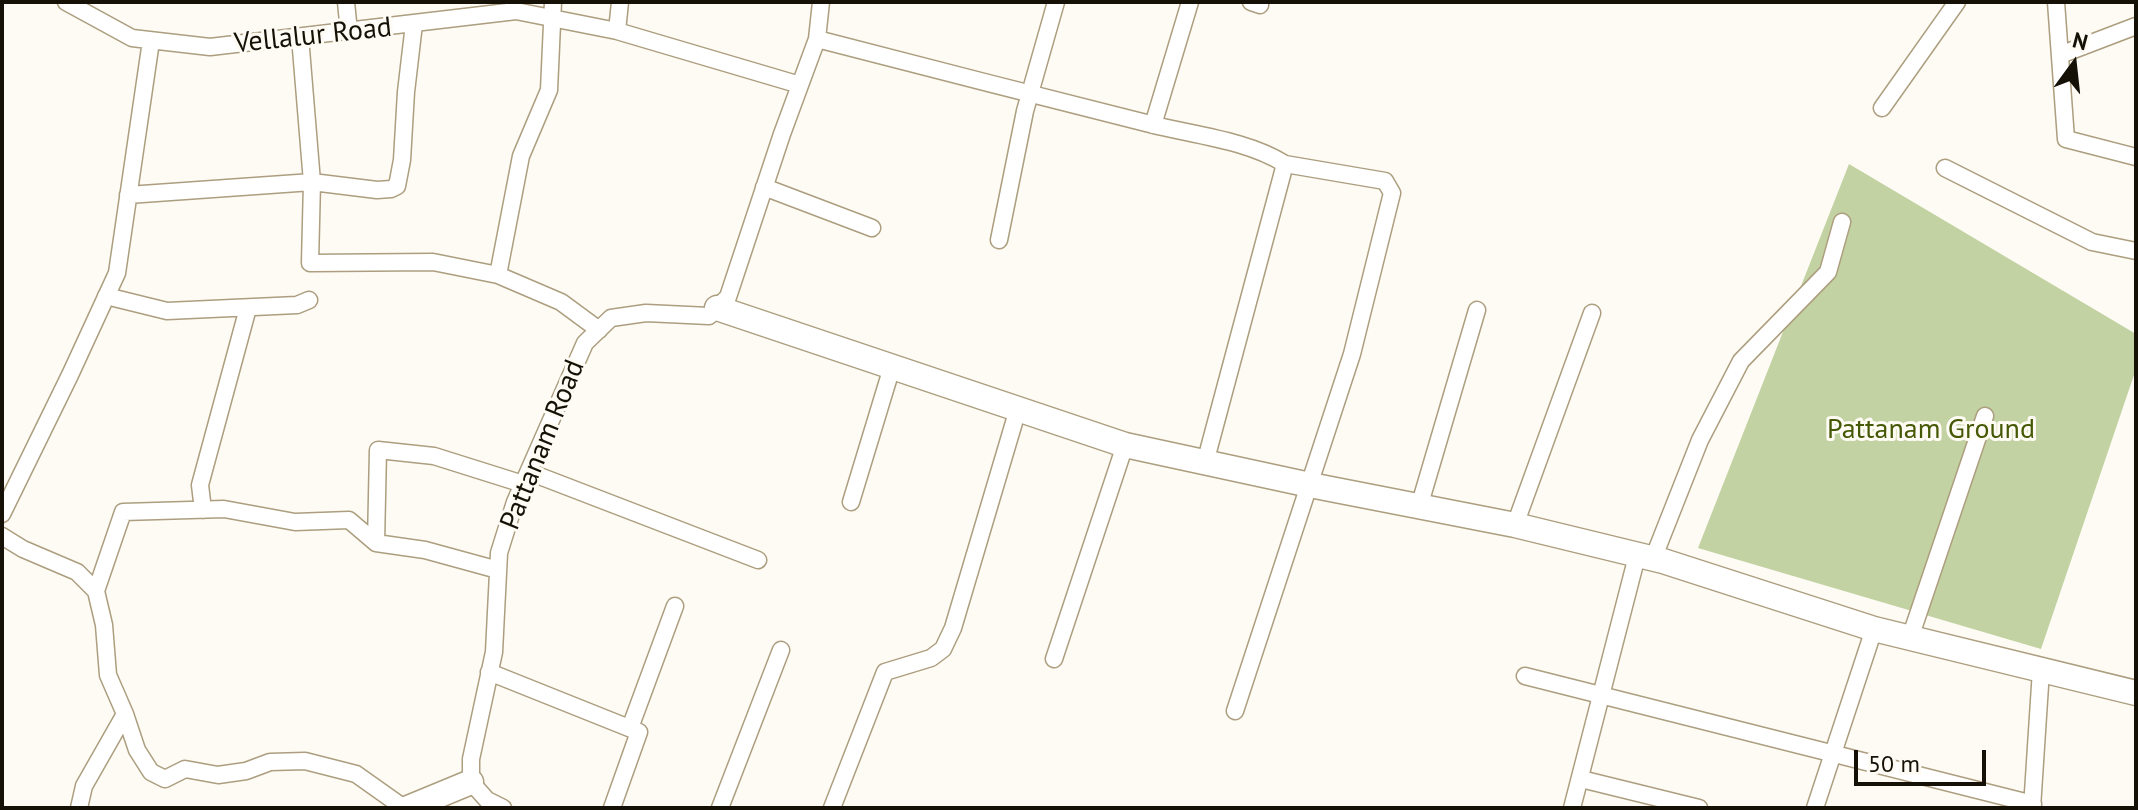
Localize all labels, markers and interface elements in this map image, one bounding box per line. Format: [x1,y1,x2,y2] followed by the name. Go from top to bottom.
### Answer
[233,11,393,61] street label: Vellalur Road
[2034,24,2114,104] north arrow
[2070,25,2091,56] text: N
[494,355,592,535] street label: Pattanam Road
[1827,413,2035,447] park label: Pattanam Ground
[1858,734,1990,784] scale bar
[1868,748,1920,779] text: 50 m

